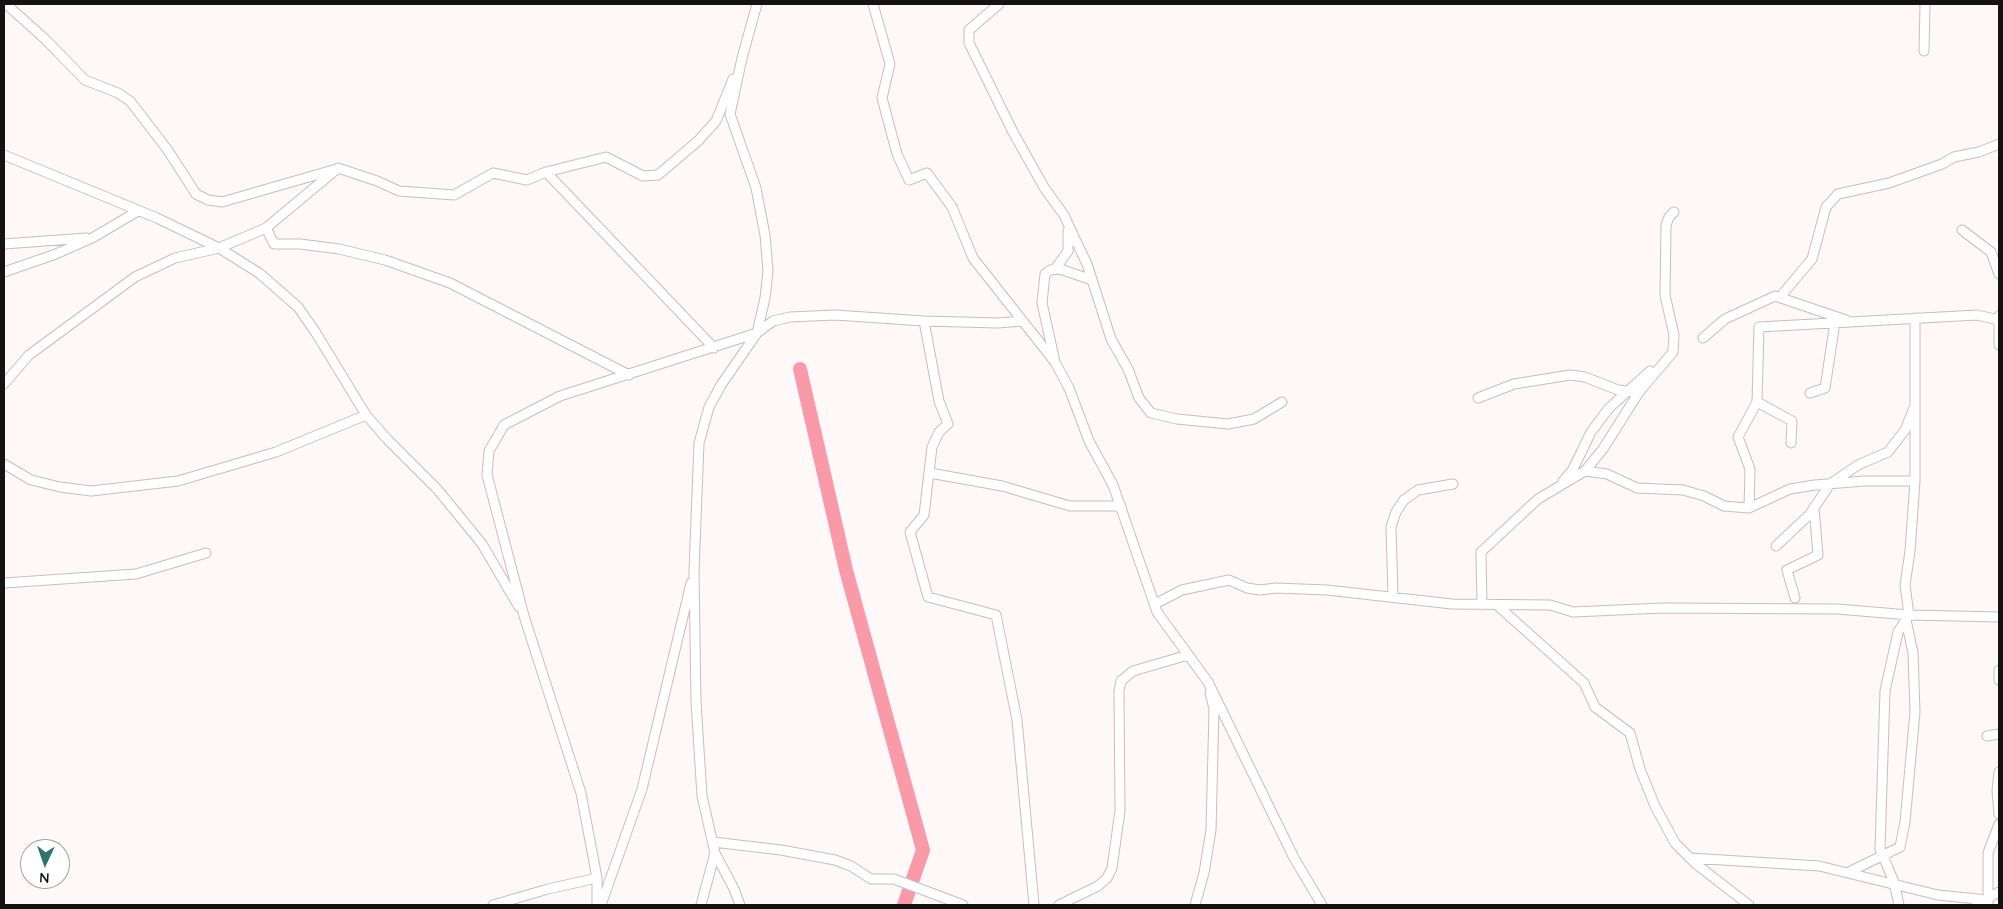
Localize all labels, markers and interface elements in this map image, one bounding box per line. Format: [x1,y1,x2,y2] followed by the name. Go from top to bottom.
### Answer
[20,839,70,889] north arrow
[39,869,50,887] text: N

